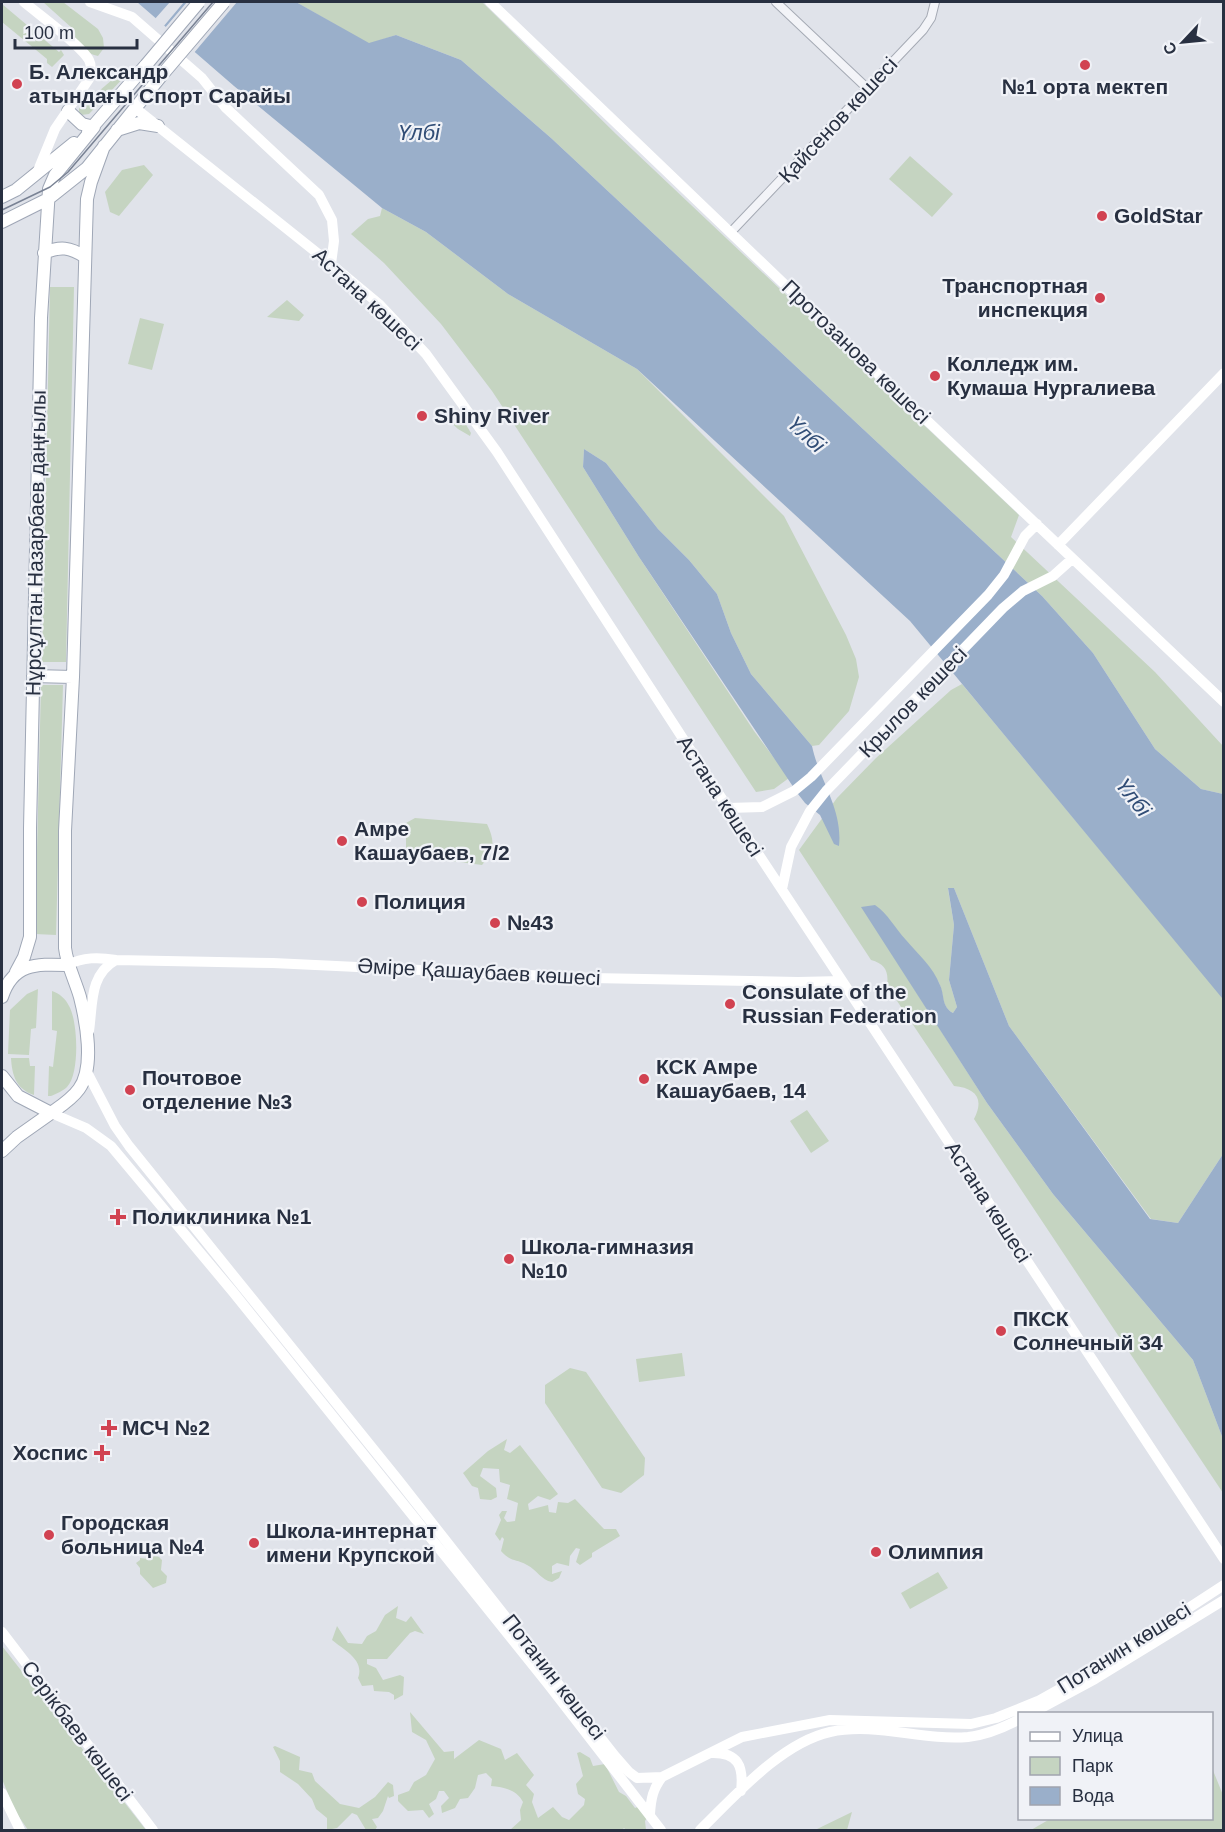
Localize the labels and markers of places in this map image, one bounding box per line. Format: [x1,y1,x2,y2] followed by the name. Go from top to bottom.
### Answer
[1078,58,1092,72] marker: №1 орта мектеп
[29,60,291,107] place label: Б. Александр атындағы Спорт Сарайы
[1002,75,1168,98] place label: №1 орта мектеп
[10,77,24,91] marker: Б. Александр атындағы Спорт Сарайы
[1114,204,1203,227] place label: GoldStar
[1095,209,1109,223] marker: GoldStar
[942,274,1088,321] place label: Транспортная инспекция
[1093,291,1107,305] marker: Транспортная инспекция
[947,352,1156,399] place label: Колледж им. Кумаша Нургалиева
[928,369,942,383] marker: Колледж им. Кумаша Нургалиева
[434,404,550,427] place label: Shiny River
[415,409,429,423] marker: Shiny River
[354,817,510,864] place label: Амре Кашаубаев, 7/2
[335,834,349,848] marker: Амре Кашаубаев, 7/2
[374,890,466,913] place label: Полиция
[355,895,369,909] marker: Полиция
[507,911,554,934] place label: №43
[488,916,502,930] marker: №43
[742,980,937,1027] place label: Consulate of the Russian Federation
[723,997,737,1011] marker: Consulate of the Russian Federation
[656,1055,806,1102] place label: КСК Амре Кашаубаев, 14
[142,1066,292,1113] place label: Почтовое отделение №3
[637,1072,651,1086] marker: КСК Амре Кашаубаев, 14
[123,1083,137,1097] marker: Почтовое отделение №3
[132,1205,312,1228] place label: Поликлиника №1
[109,1208,127,1226] marker: Поликлиника №1
[521,1235,694,1282] place label: Школа-гимназия №10
[502,1252,516,1266] marker: Школа-гимназия №10
[1013,1307,1163,1354] place label: ПКСК Солнечный 34
[994,1324,1008,1338] marker: ПКСК Солнечный 34
[122,1416,210,1439] place label: МСЧ №2
[100,1419,118,1437] marker: МСЧ №2
[13,1441,88,1464] place label: Хоспис
[93,1444,111,1462] marker: Хоспис
[61,1511,204,1558] place label: Городская больница №4
[266,1519,437,1566] place label: Школа-интернат имени Крупской
[42,1528,56,1542] marker: Городская больница №4
[247,1536,261,1550] marker: Школа-интернат имени Крупской
[888,1540,984,1563] place label: Олимпия
[869,1545,883,1559] marker: Олимпия

